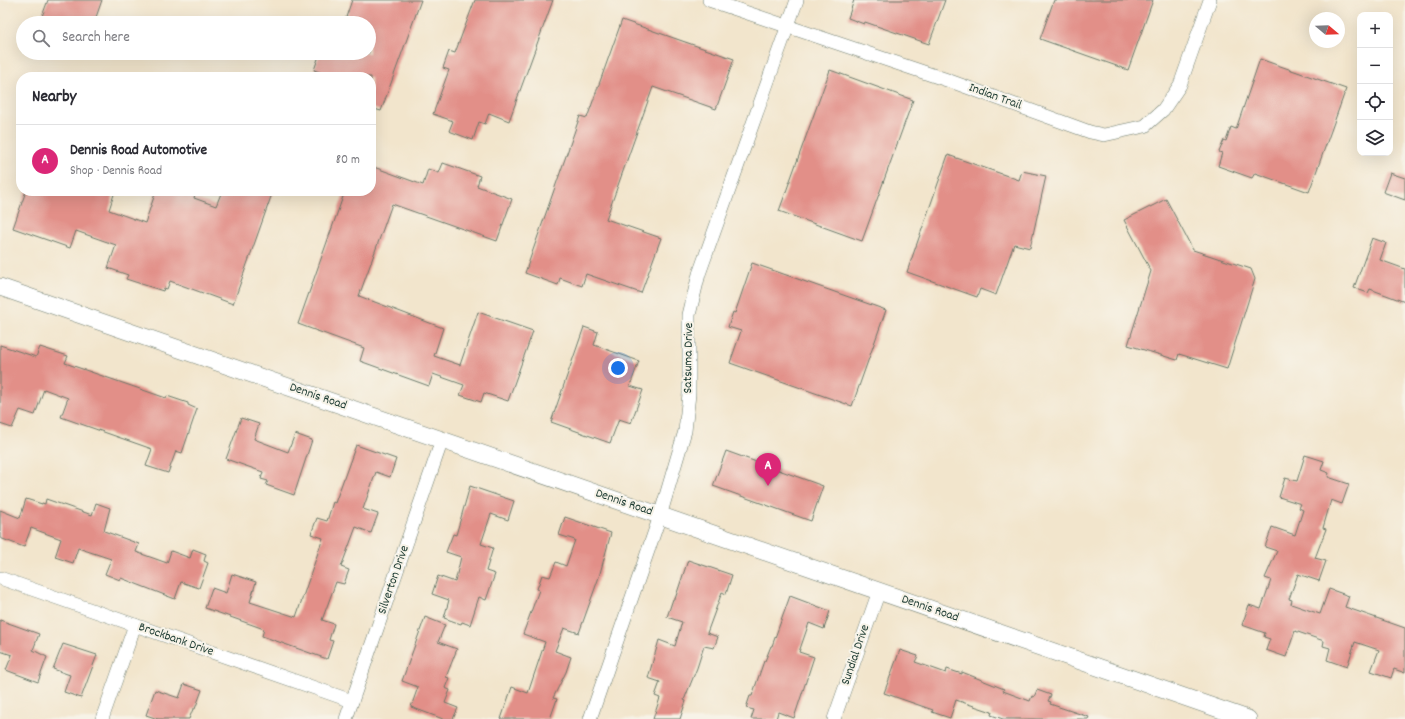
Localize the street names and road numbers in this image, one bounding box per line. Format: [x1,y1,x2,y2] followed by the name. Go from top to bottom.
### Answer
[966,79,1024,115] street label: Indian Trail
[679,322,699,394] street label: Satsuma Drive
[287,378,349,416] street label: Dennis Road
[593,484,655,522] street label: Dennis Road
[373,543,415,617] street label: Silverton Drive
[899,590,961,628] street label: Dennis Road
[136,618,216,662] street label: Brockbank Drive
[837,622,875,688] street label: Sundial Drive

